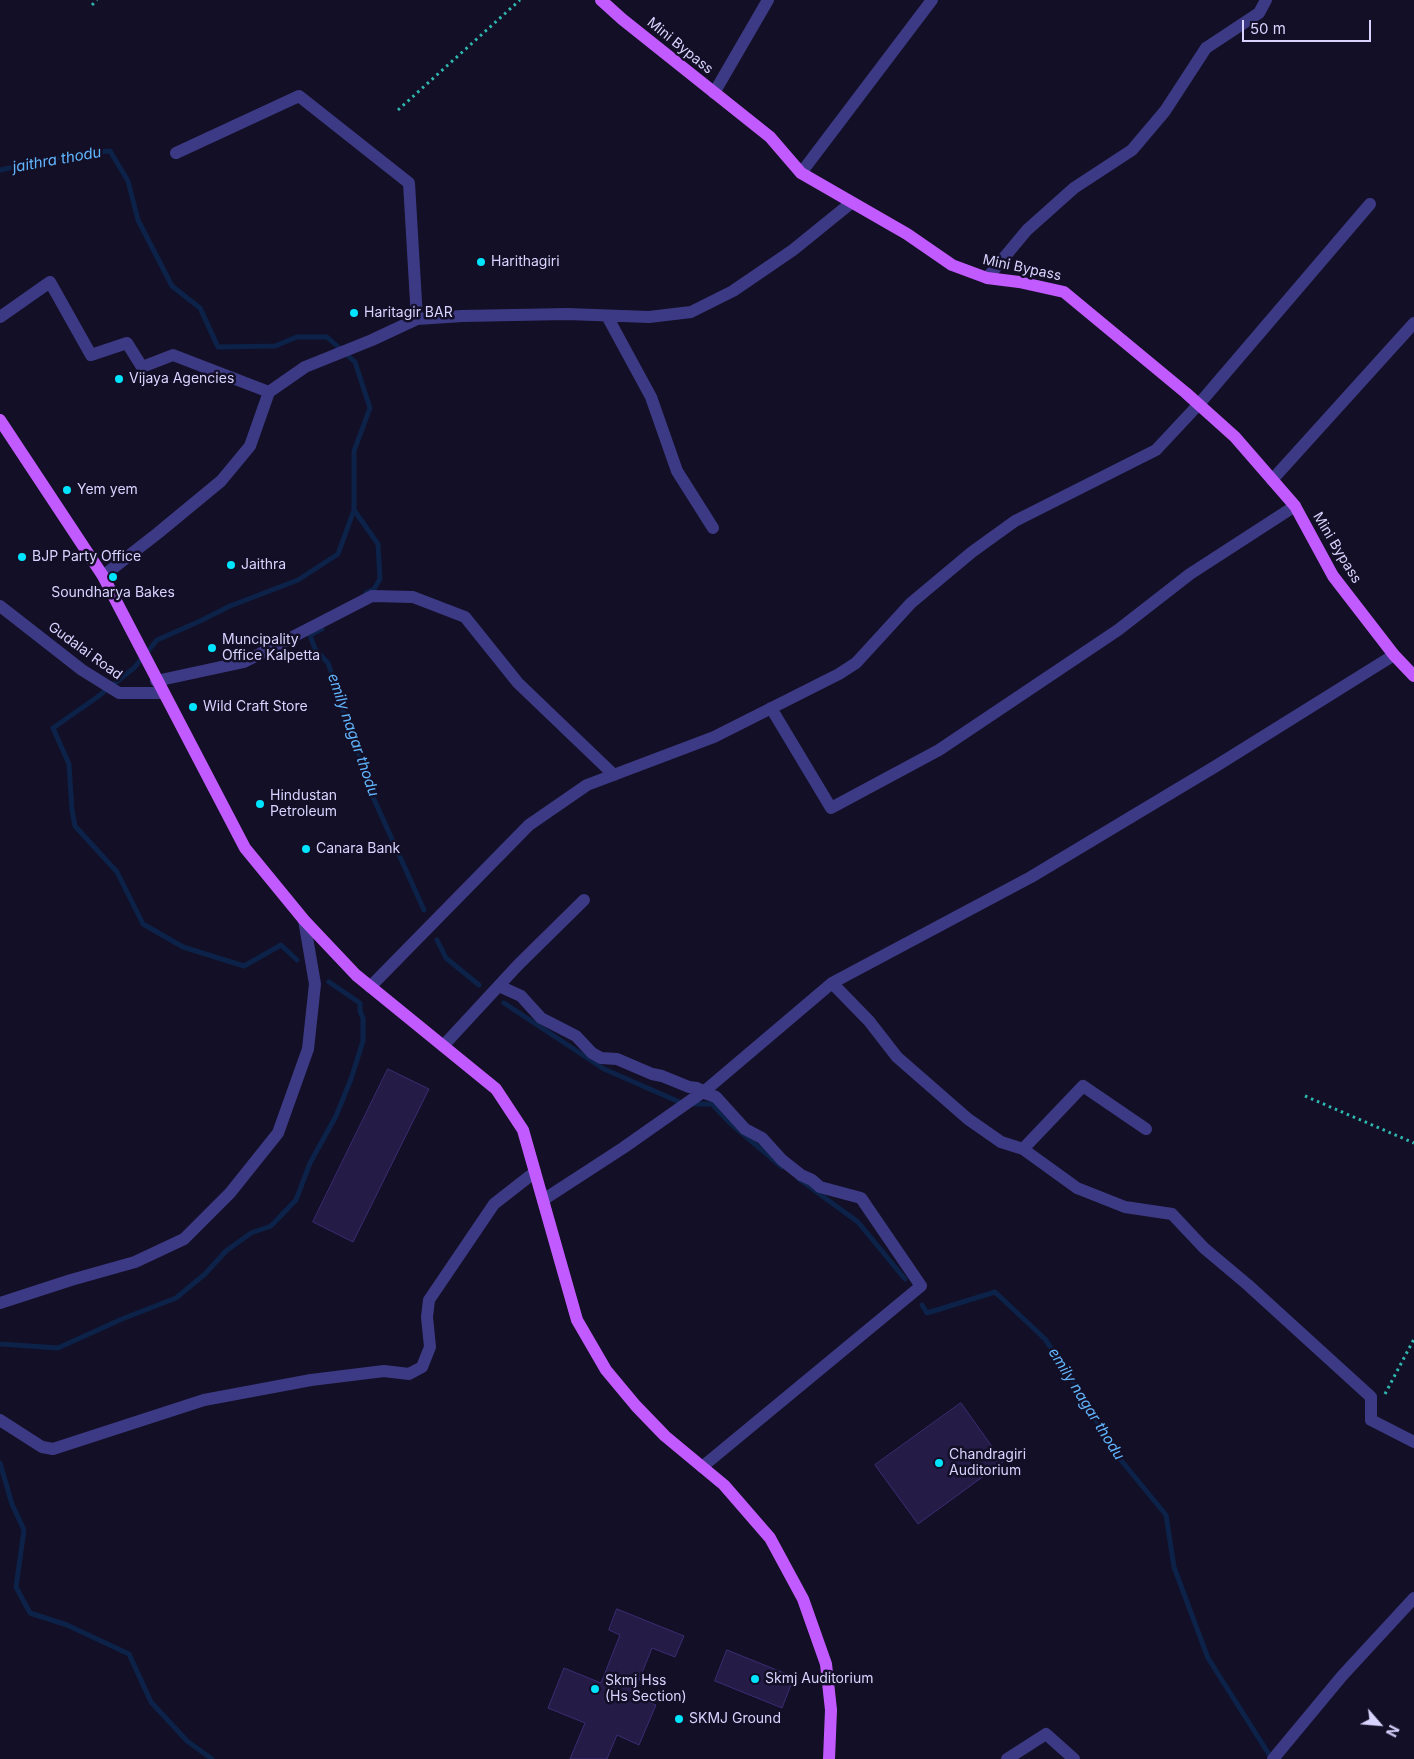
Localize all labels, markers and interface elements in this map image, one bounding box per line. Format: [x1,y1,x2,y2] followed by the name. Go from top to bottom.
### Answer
[1244,10,1373,42] scale bar
[644,14,716,78] street label: Mini Bypass
[1250,19,1286,38] text: 50 m
[11,143,103,177] water label: jaithra thodu
[981,251,1063,285] street label: Mini Bypass
[491,254,560,270] place label: Harithagiri
[475,256,487,268] marker: Harithagiri
[364,305,453,321] place label: Haritagir BAR
[348,307,360,319] marker: Haritagir BAR
[129,371,234,387] place label: Vijaya Agencies
[113,373,125,385] marker: Vijaya Agencies
[77,482,138,498] place label: Yem yem
[61,484,73,496] marker: Yem yem
[1309,509,1365,587] street label: Mini Bypass
[32,549,141,565] place label: BJP Party Office
[16,551,28,563] marker: BJP Party Office
[241,557,286,573] place label: Jaithra
[225,559,237,571] marker: Jaithra
[107,571,119,583] marker: Soundharya Bakes
[51,585,175,601] place label: Soundharya Bakes
[45,618,125,684] street label: Gudalai Road
[222,632,320,664] place label: Muncipality Office Kalpetta
[206,642,218,654] marker: Muncipality Office Kalpetta
[323,671,383,799] water label: emily nagar thodu
[203,699,308,715] place label: Wild Craft Store
[187,701,199,713] marker: Wild Craft Store
[270,788,337,820] place label: Hindustan Petroleum
[254,798,266,810] marker: Hindustan Petroleum
[316,841,400,857] place label: Canara Bank
[300,843,312,855] marker: Canara Bank
[1044,1345,1128,1463] water label: emily nagar thodu
[949,1447,1026,1480] place label: Chandragiri Auditorium
[933,1457,945,1469] marker: Chandragiri Auditorium
[765,1671,873,1687] place label: Skmj Auditorium
[605,1673,687,1705] place label: Skmj Hss (Hs Section)
[749,1673,761,1685] marker: Skmj Auditorium
[589,1683,601,1695] marker: Skmj Hss (Hs Section)
[1354,1699,1404,1749] north arrow
[689,1711,781,1727] place label: SKMJ Ground
[673,1713,685,1725] marker: SKMJ Ground
[1383,1722,1403,1740] text: N

